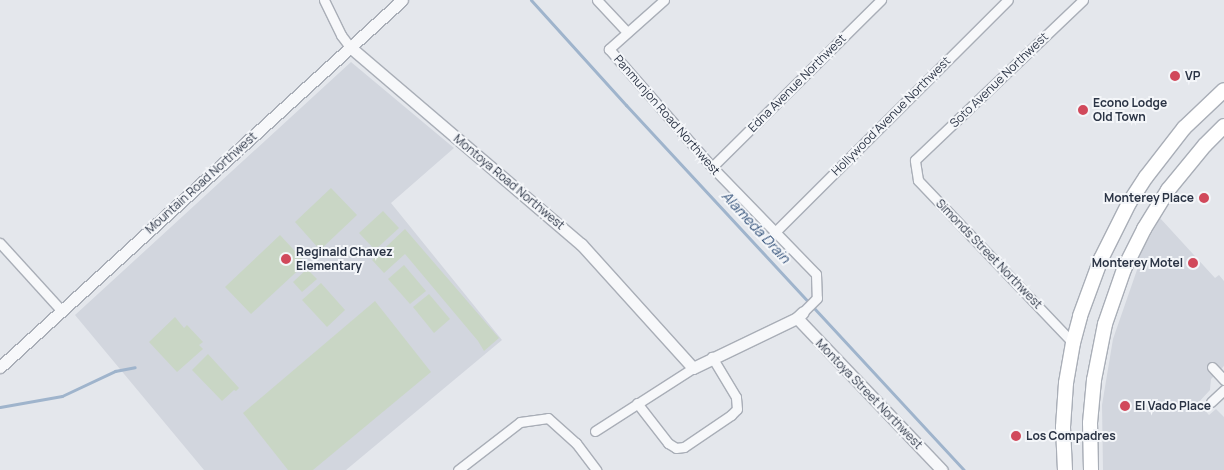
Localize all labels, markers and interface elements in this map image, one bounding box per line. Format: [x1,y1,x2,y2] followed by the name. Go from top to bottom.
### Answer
[947,29,1051,131] street label: Soto Avenue Northwest
[745,31,849,135] street label: Edna Avenue Northwest
[611,52,723,178] street label: Panmunjon Road Northwest
[829,54,953,178] street label: Hollywood Avenue Northwest
[1185,69,1200,83] place label: VP
[1169,70,1181,82] marker: VP
[1093,96,1167,124] place label: Econo Lodge Old Town
[1077,104,1089,116] marker: Econo Lodge Old Town
[142,129,260,237] street label: Mountain Road Northwest
[451,131,567,233] street label: Montoya Road Northwest
[718,188,794,266] water label: Alameda Drain
[1104,191,1194,205] place label: Monterey Place
[1198,192,1210,204] marker: Monterey Place
[933,196,1045,312] street label: Simonds Street Northwest
[296,245,393,273] place label: Reginald Chavez Elementary
[280,253,292,265] marker: Reginald Chavez Elementary
[1092,256,1183,270] place label: Monterey Motel
[1187,257,1199,269] marker: Monterey Motel
[813,336,925,452] street label: Montoya Street Northwest
[1135,399,1211,413] place label: El Vado Place
[1119,400,1131,412] marker: El Vado Place
[1026,429,1116,443] place label: Los Compadres
[1010,430,1022,442] marker: Los Compadres

